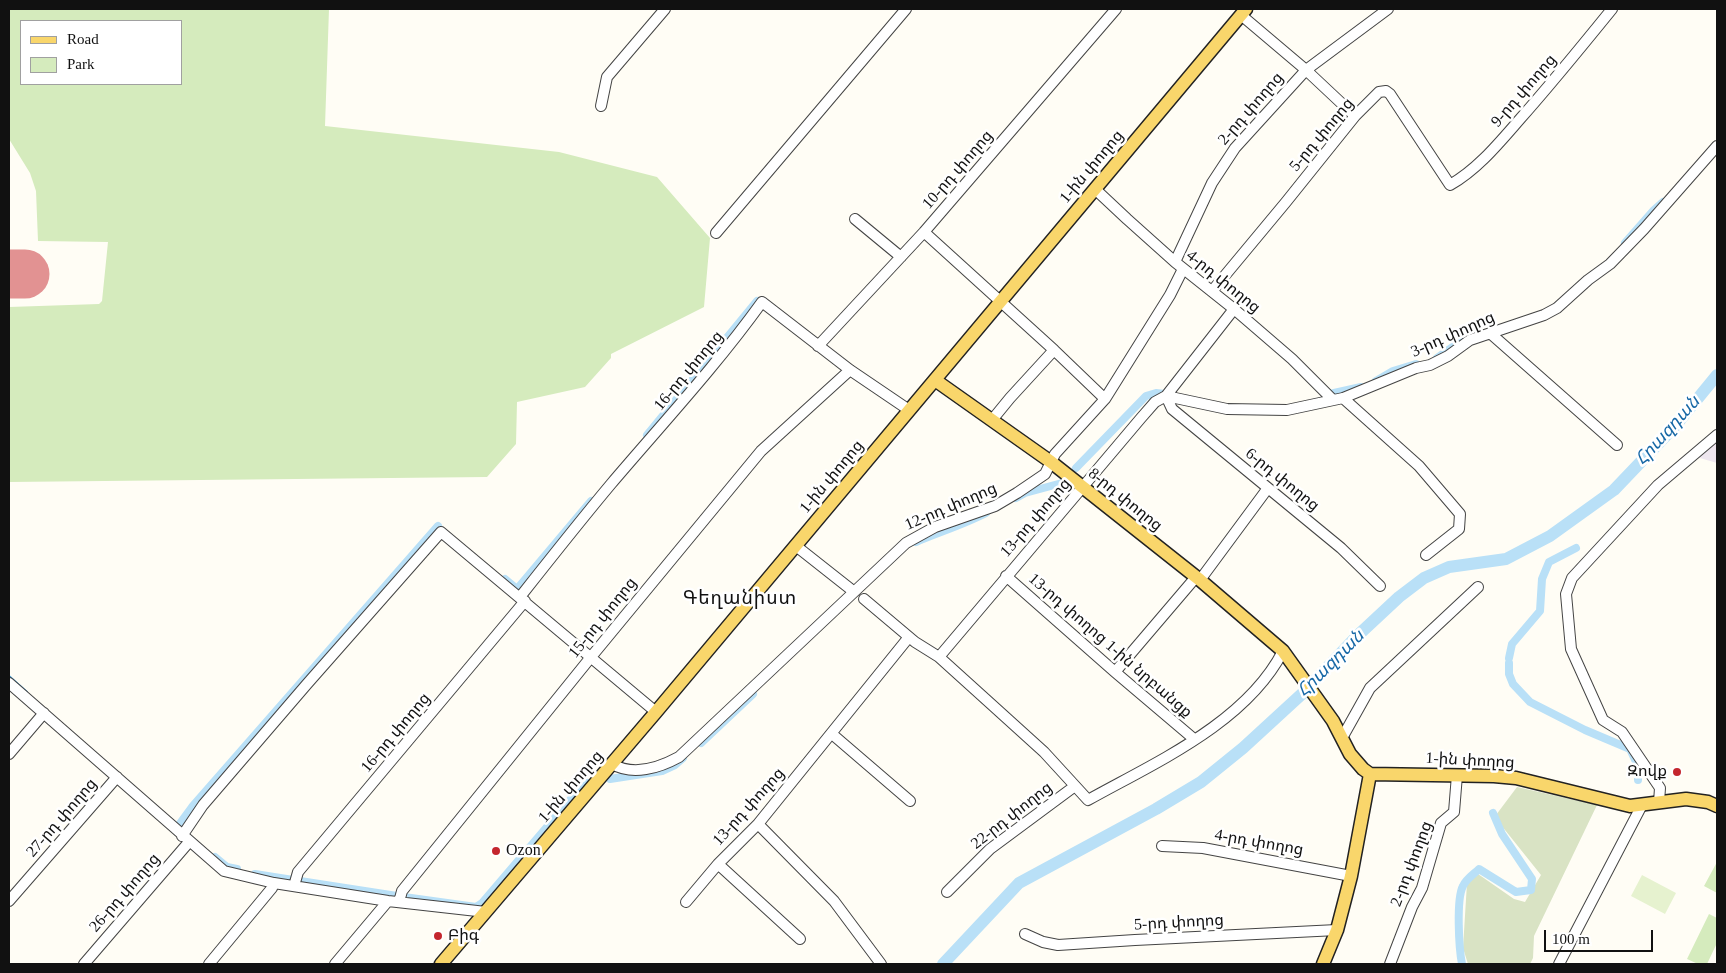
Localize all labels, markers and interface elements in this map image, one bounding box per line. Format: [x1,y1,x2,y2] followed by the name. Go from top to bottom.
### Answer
[20,20,182,85] legend
[67,31,99,47] text: Road
[1487,51,1561,131] street label: 9-րդ փողոց
[67,56,95,72] text: Park
[1214,69,1288,149] street label: 2-րդ փողոց
[1286,94,1358,176] street label: 5-րդ փողոց
[919,127,997,213] street label: 10-րդ փողոց
[1056,127,1128,207] street label: 1-ին փողոց
[1182,246,1264,318] street label: 4-րդ փողոց
[1408,308,1498,362] street label: 3-րդ փողոց
[650,327,728,415] street label: 16-րդ փողոց
[1631,392,1705,470] water label: Հրազդան
[796,437,868,517] street label: 1-ին փողոց
[1241,444,1323,516] street label: 6-րդ փողոց
[1084,464,1166,536] street label: 8-րդ փողոց
[997,475,1075,561] street label: 13-րդ փողոց
[902,479,1000,535] street label: 12-րդ փողոց
[1024,570,1196,722] street label: 13-րդ փողոց 1-ին նրբանցք
[565,574,641,662] street label: 15-րդ փողոց
[682,588,798,610] district label: Գեղանիստ
[1293,626,1369,702] water label: Հրազդան
[357,689,435,777] street label: 16-րդ փողոց
[534,747,608,827] street label: 1-ին փողոց
[1425,749,1515,773] street label: 1-ին փողոց
[1627,762,1667,782] place label: Զովք
[709,764,789,850] street label: 13-րդ փողոց
[1671,766,1683,778] marker: Զովք
[23,775,101,861] street label: 27-րդ փողոց
[968,778,1056,854] street label: 22-րդ փողոց
[1387,819,1437,909] street label: 2-րդ փողոց
[1213,826,1305,860] street label: 4-րդ փողոց
[506,841,541,861] place label: Ozon
[490,845,502,857] marker: Ozon
[86,850,164,936] street label: 26-րդ փողոց
[1134,911,1224,935] street label: 5-րդ փողոց
[1546,920,1655,952] scale bar
[448,926,479,946] place label: Բիգ
[432,930,444,942] marker: Բիգ
[1552,931,1590,947] text: 100 m

